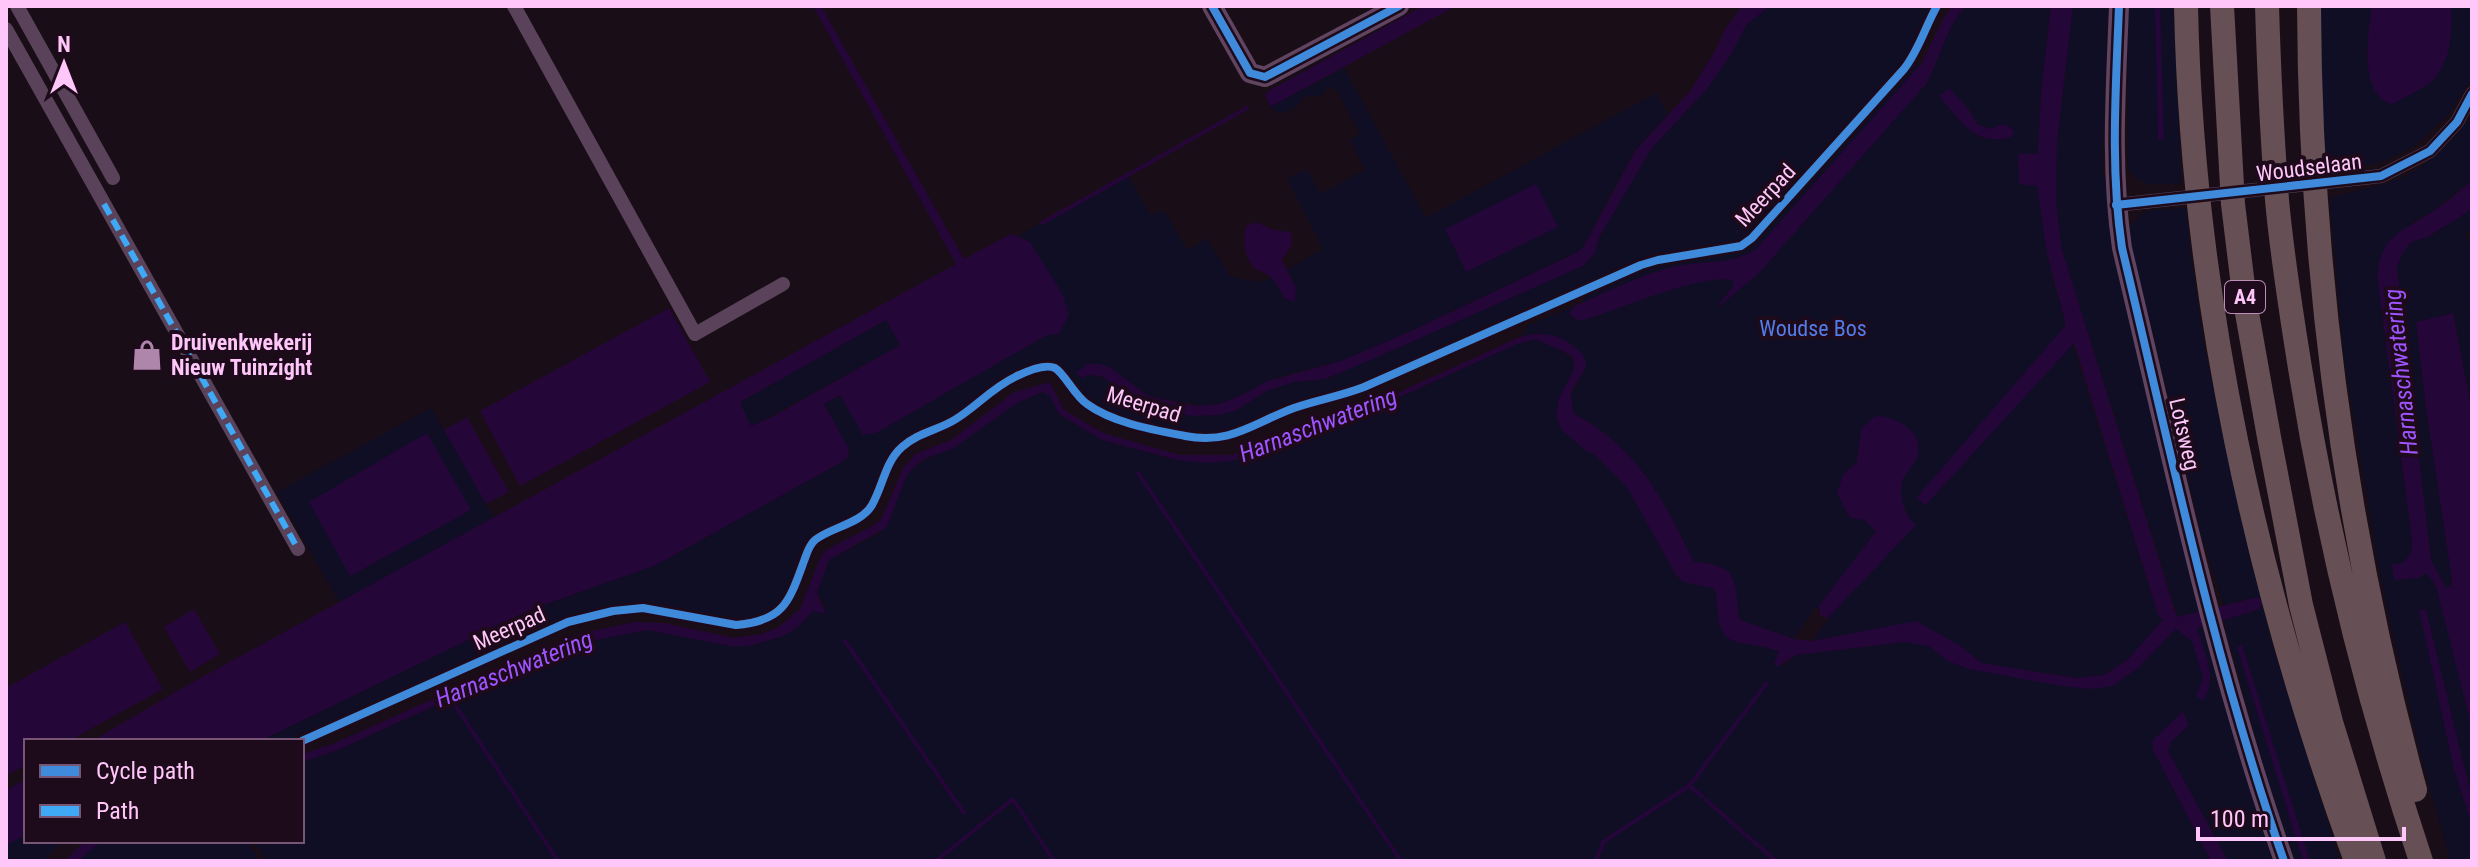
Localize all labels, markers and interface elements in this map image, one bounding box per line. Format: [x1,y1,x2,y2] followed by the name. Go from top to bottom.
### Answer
[24,24,104,104] north arrow
[57,32,71,57] text: N
[2255,149,2363,186] street label: Woudselaan
[1730,159,1801,232] street label: Meerpad
[2225,281,2265,313] road number: A4
[2378,287,2424,457] water label: Harnaschwatering
[1759,316,1867,341] park label: Woudse Bos
[171,330,313,380] place label: Druivenkwekerij Nieuw Tuinzight
[130,338,164,372] shop icon: Druivenkwekerij Nieuw Tuinzight
[1104,381,1184,428] street label: Meerpad
[1235,382,1401,468] water label: Harnaschwatering
[2164,395,2205,473] street label: Lotsweg
[469,602,549,655] street label: Meerpad
[431,625,597,713] water label: Harnaschwatering
[24,739,304,843] legend
[96,757,195,785] text: Cycle path
[2198,791,2404,841] scale bar
[96,797,139,825] text: Path
[2210,805,2269,833] text: 100 m

